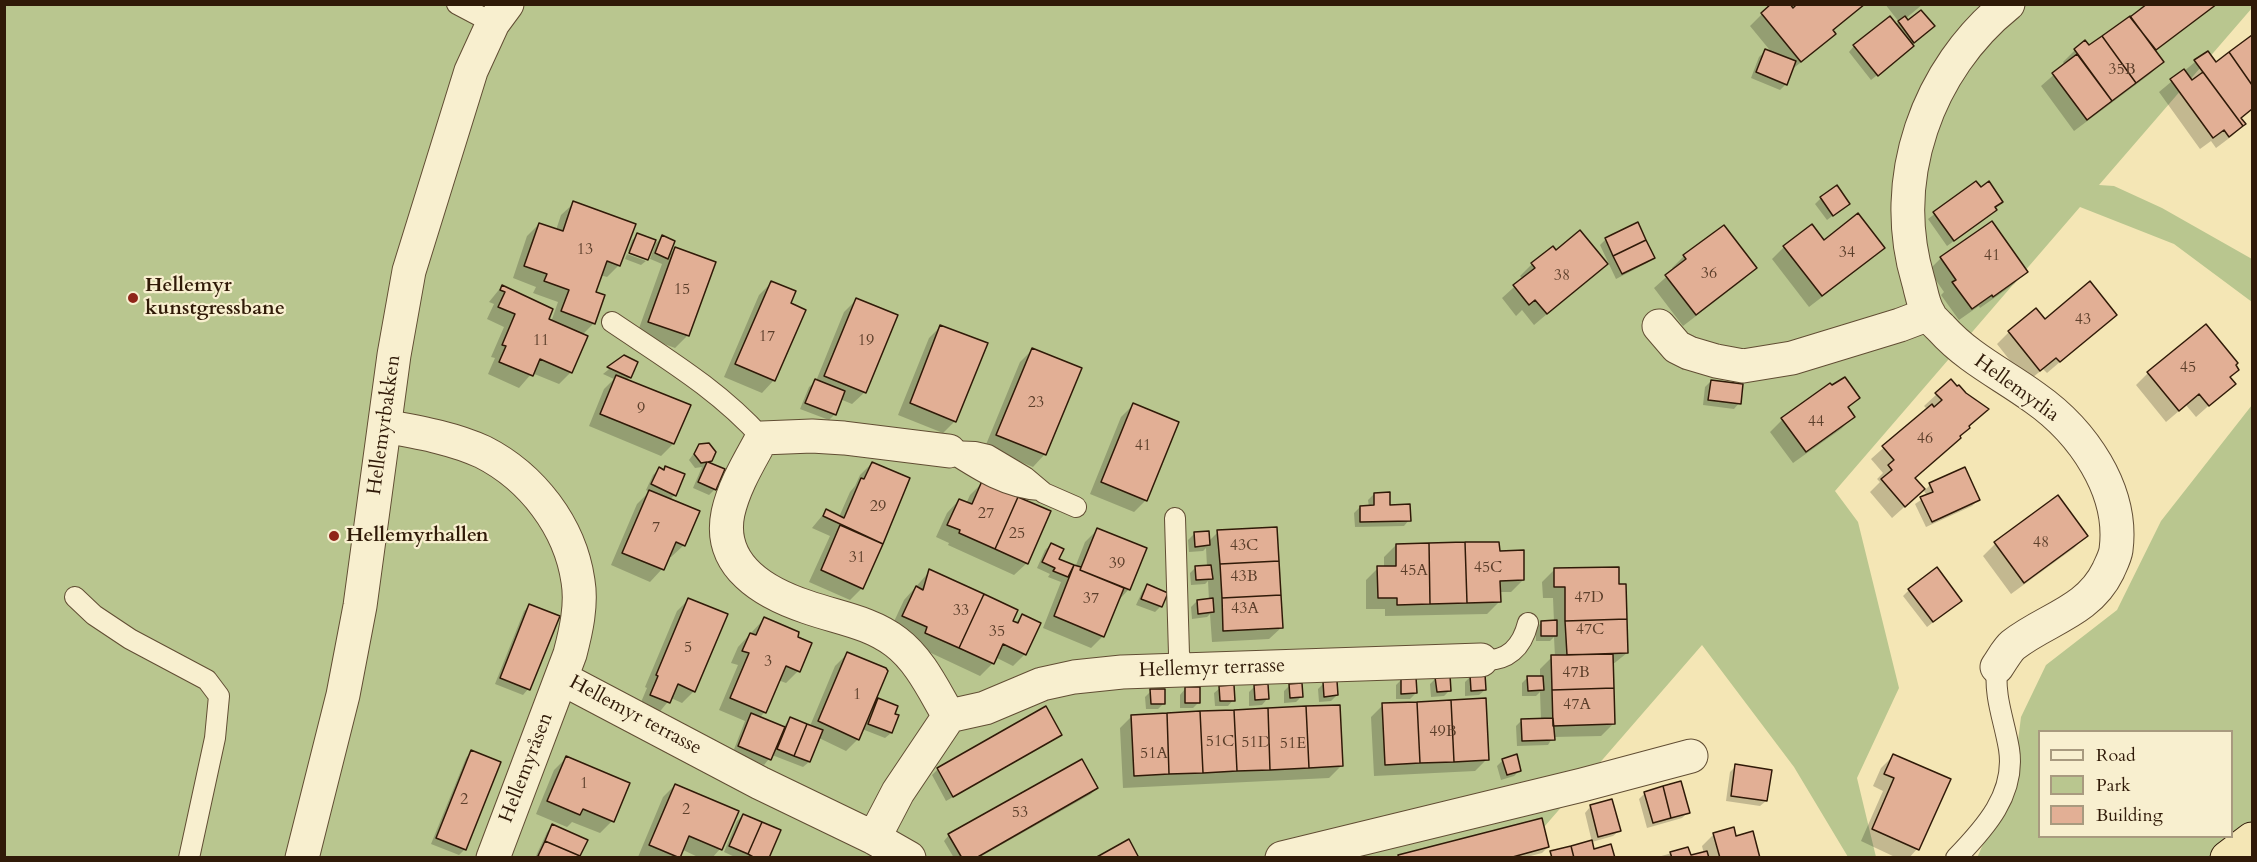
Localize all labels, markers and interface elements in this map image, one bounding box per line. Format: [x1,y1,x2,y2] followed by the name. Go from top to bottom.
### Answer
[2108,60,2136,80] house number: 35B
[577,240,593,260] house number: 13
[1839,243,1855,263] house number: 34
[1984,246,2000,266] house number: 41
[1701,264,1717,284] house number: 36
[1554,266,1570,286] house number: 38
[145,274,285,321] place label: Hellemyr kunstgressbane
[674,280,690,300] house number: 15
[126,291,140,305] marker: Hellemyr kunstgressbane
[2075,310,2091,330] house number: 43
[759,327,775,347] house number: 17
[533,331,549,351] house number: 11
[858,331,874,351] house number: 19
[1969,350,2063,428] street label: Hellemyrlia
[363,353,407,497] street label: Hellemyrbakken
[2180,358,2196,378] house number: 45
[1028,393,1044,413] house number: 23
[637,399,645,419] house number: 9
[1808,412,1824,432] house number: 44
[1917,429,1933,449] house number: 46
[1135,436,1151,456] house number: 41
[870,497,886,517] house number: 29
[978,504,994,524] house number: 27
[652,518,660,538] house number: 7
[346,524,489,548] place label: Hellemyrhallen
[1009,524,1025,544] house number: 25
[327,529,341,543] marker: Hellemyrhallen
[2033,533,2049,553] house number: 48
[1230,536,1258,556] house number: 43C
[849,548,865,568] house number: 31
[1109,554,1125,574] house number: 39
[1474,558,1502,578] house number: 45C
[1400,561,1428,581] house number: 45A
[1230,567,1258,587] house number: 43B
[1574,588,1604,608] house number: 47D
[1083,589,1099,609] house number: 37
[1231,599,1259,619] house number: 43A
[953,601,969,621] house number: 33
[1576,620,1604,640] house number: 47C
[989,622,1005,642] house number: 35
[684,638,692,658] house number: 5
[764,652,772,672] house number: 3
[1138,654,1286,684] street label: Hellemyr terrasse
[1562,663,1590,683] house number: 47B
[565,671,705,761] street label: Hellemyr terrasse
[853,685,861,705] house number: 1
[1563,695,1591,715] house number: 47A
[495,710,559,826] street label: Hellemyråsen
[1429,722,1457,742] house number: 49B
[2038,730,2233,838] legend
[1206,732,1234,752] house number: 51C
[1241,733,1271,753] house number: 51D
[1280,734,1306,754] house number: 51E
[2096,743,2136,768] text: Road
[1140,744,1168,764] house number: 51A
[2096,773,2131,798] text: Park
[580,774,588,794] house number: 1
[460,790,468,810] house number: 2
[682,800,690,820] house number: 2
[1012,803,1028,823] house number: 53
[2096,803,2163,828] text: Building

